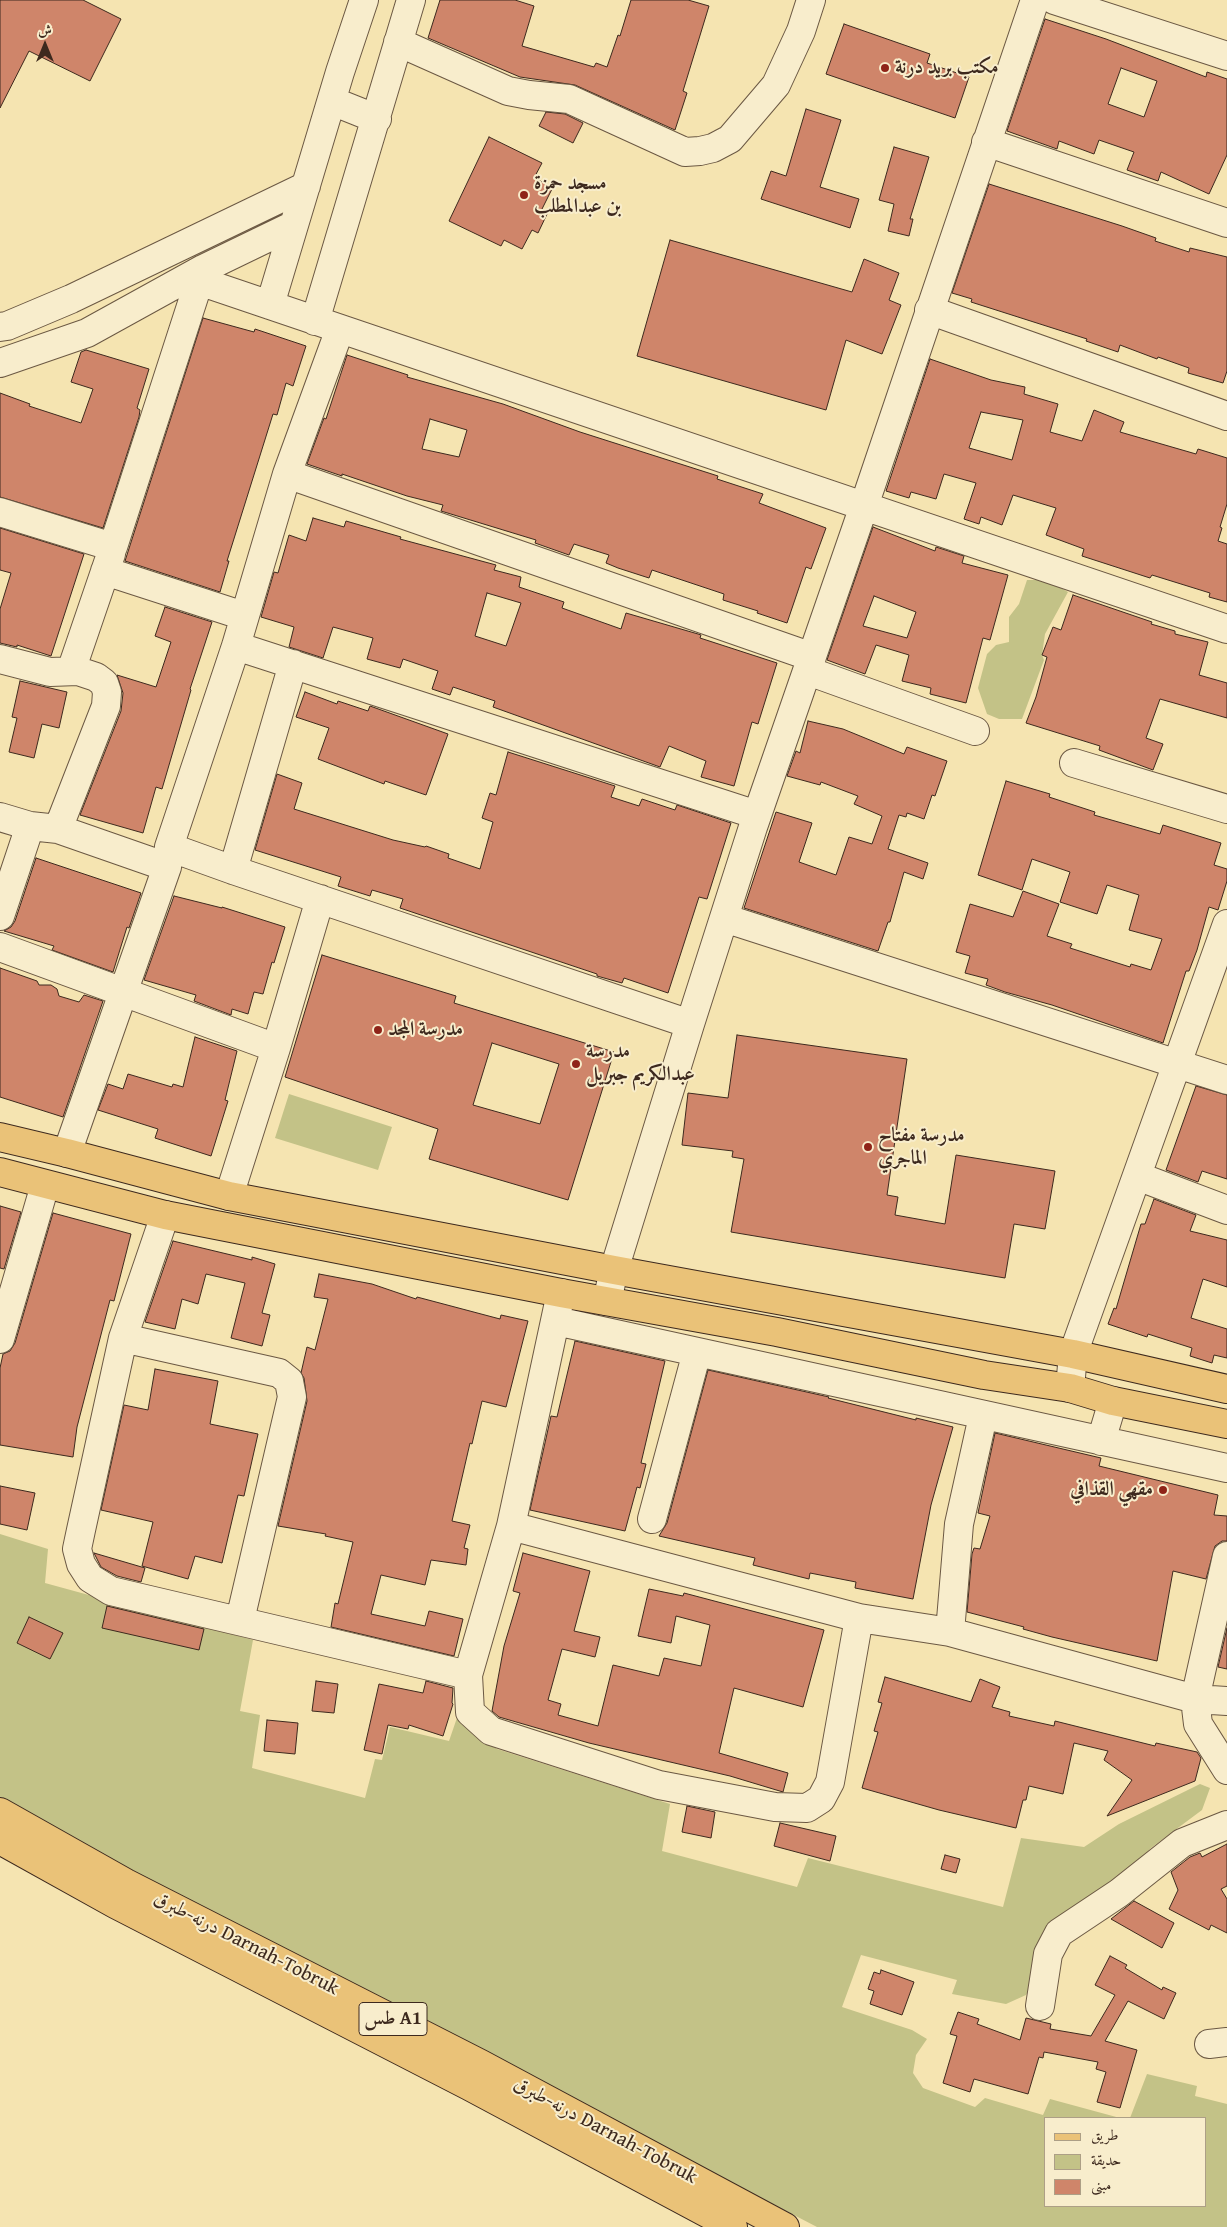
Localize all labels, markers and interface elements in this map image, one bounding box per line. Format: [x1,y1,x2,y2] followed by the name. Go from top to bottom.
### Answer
[20,20,70,70] north arrow
[38,20,52,40] text: ش
[895,56,999,80] place label: مكتب بريد درنة
[879,62,891,74] marker: مكتب بريد درنة
[534,172,621,219] place label: مسجد حمزة بن عبدالمطلب
[518,189,530,201] marker: مسجد حمزة بن عبدالمطلب
[388,1018,463,1042] place label: مدرسة المجد
[372,1024,384,1036] marker: مدرسة المجد
[586,1040,695,1087] place label: مدرسة عبدالكريم جبريل
[570,1058,582,1070] marker: مدرسة عبدالكريم جبريل
[878,1124,965,1171] place label: مدرسة مفتاح الماجري
[862,1141,874,1153] marker: مدرسة مفتاح الماجري
[1070,1478,1153,1502] place label: مقهي القذافي
[1157,1484,1169,1496] marker: مقهي القذافي
[149,1887,343,2001] street label: درنه-طبرق Darnah-Tobruk
[359,2002,427,2036] road number: طس A1
[509,2072,701,2190] street label: درنه-طبرق Darnah-Tobruk
[1044,2117,1207,2207] legend
[1091,2124,1118,2145] text: طريق
[1091,2149,1121,2170] text: حديقة
[1091,2174,1111,2195] text: مبنى

